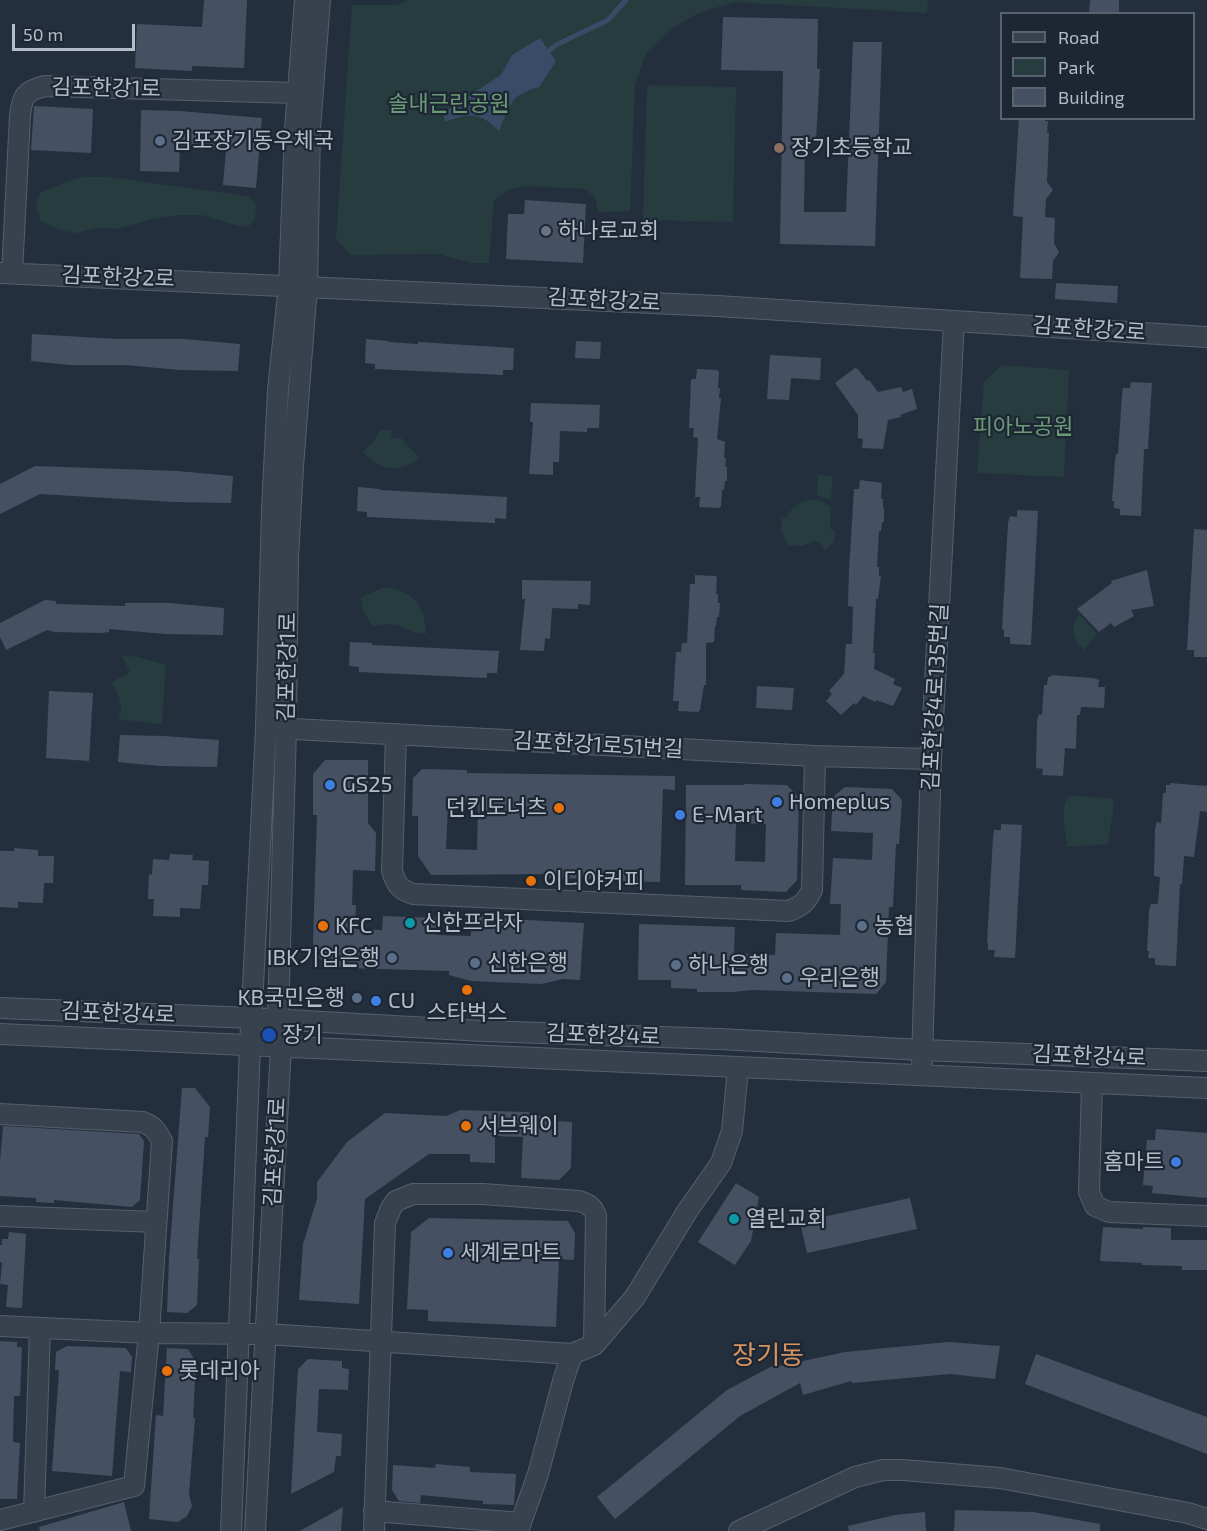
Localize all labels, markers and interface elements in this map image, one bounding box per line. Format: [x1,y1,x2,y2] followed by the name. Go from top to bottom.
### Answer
[15,12,138,50] scale bar
[1000,12,1195,120] legend
[23,23,63,45] text: 50 m
[1058,26,1099,48] text: Road
[1058,56,1095,78] text: Park
[51,74,161,102] street label: 김포한강1로
[1058,86,1125,108] text: Building
[388,91,510,117] park label: 솔내근린공원
[172,128,334,154] place label: 김포장기동우체국
[153,134,167,148] marker: 김포장기동우체국
[791,135,912,161] place label: 장기초등학교
[772,141,786,155] marker: 장기초등학교
[558,218,659,244] place label: 하나로교회
[539,224,553,238] marker: 하나로교회
[61,262,175,292] street label: 김포한강2로
[547,284,661,316] street label: 김포한강2로
[1031,312,1147,346] street label: 김포한강2로
[972,414,1074,440] park label: 피아노공원
[917,602,953,792] street label: 김포한강4로135번길
[273,612,301,722] street label: 김포한강1로
[512,727,684,763] street label: 김포한강1로51번길
[342,772,392,798] place label: GS25
[323,778,337,792] marker: GS25
[789,789,890,815] place label: Homeplus
[446,795,547,821] place label: 던킨도너츠
[770,795,784,809] marker: Homeplus
[552,801,566,815] marker: 던킨도너츠
[692,802,763,828] place label: E-Mart
[673,808,687,822] marker: E-Mart
[543,868,644,894] place label: 이디야커피
[524,874,538,888] marker: 이디야커피
[422,910,523,936] place label: 신한프라자
[335,913,372,939] place label: KFC
[874,913,914,939] place label: 농협
[403,916,417,930] marker: 신한프라자
[316,919,330,933] marker: KFC
[855,919,869,933] marker: 농협
[267,945,380,971] place label: IBK기업은행
[487,950,568,976] place label: 신한은행
[385,951,399,965] marker: IBK기업은행
[688,952,769,978] place label: 하나은행
[468,956,482,970] marker: 신한은행
[669,958,683,972] marker: 하나은행
[799,965,880,991] place label: 우리은행
[780,971,794,985] marker: 우리은행
[460,983,474,997] marker: 스타벅스
[237,985,345,1011] place label: KB국민은행
[388,988,415,1014] place label: CU
[350,991,364,1005] marker: KB국민은행
[369,994,383,1008] marker: CU
[60,998,176,1028] street label: 김포한강4로
[427,1000,507,1026] place label: 스타벅스
[545,1020,661,1050] street label: 김포한강4로
[282,1022,322,1048] place label: 장기
[260,1026,278,1044] marker: 장기
[1031,1041,1147,1071] street label: 김포한강4로
[259,1096,291,1208] street label: 김포한강1로
[478,1113,559,1139] place label: 서브웨이
[459,1119,473,1133] marker: 서브웨이
[1103,1149,1164,1175] place label: 홈마트
[1169,1155,1183,1169] marker: 홈마트
[746,1206,827,1232] place label: 열린교회
[727,1212,741,1226] marker: 열린교회
[460,1240,561,1266] place label: 세계로마트
[441,1246,455,1260] marker: 세계로마트
[732,1339,804,1371] district label: 장기동
[179,1358,260,1384] place label: 롯데리아
[160,1364,174,1378] marker: 롯데리아

